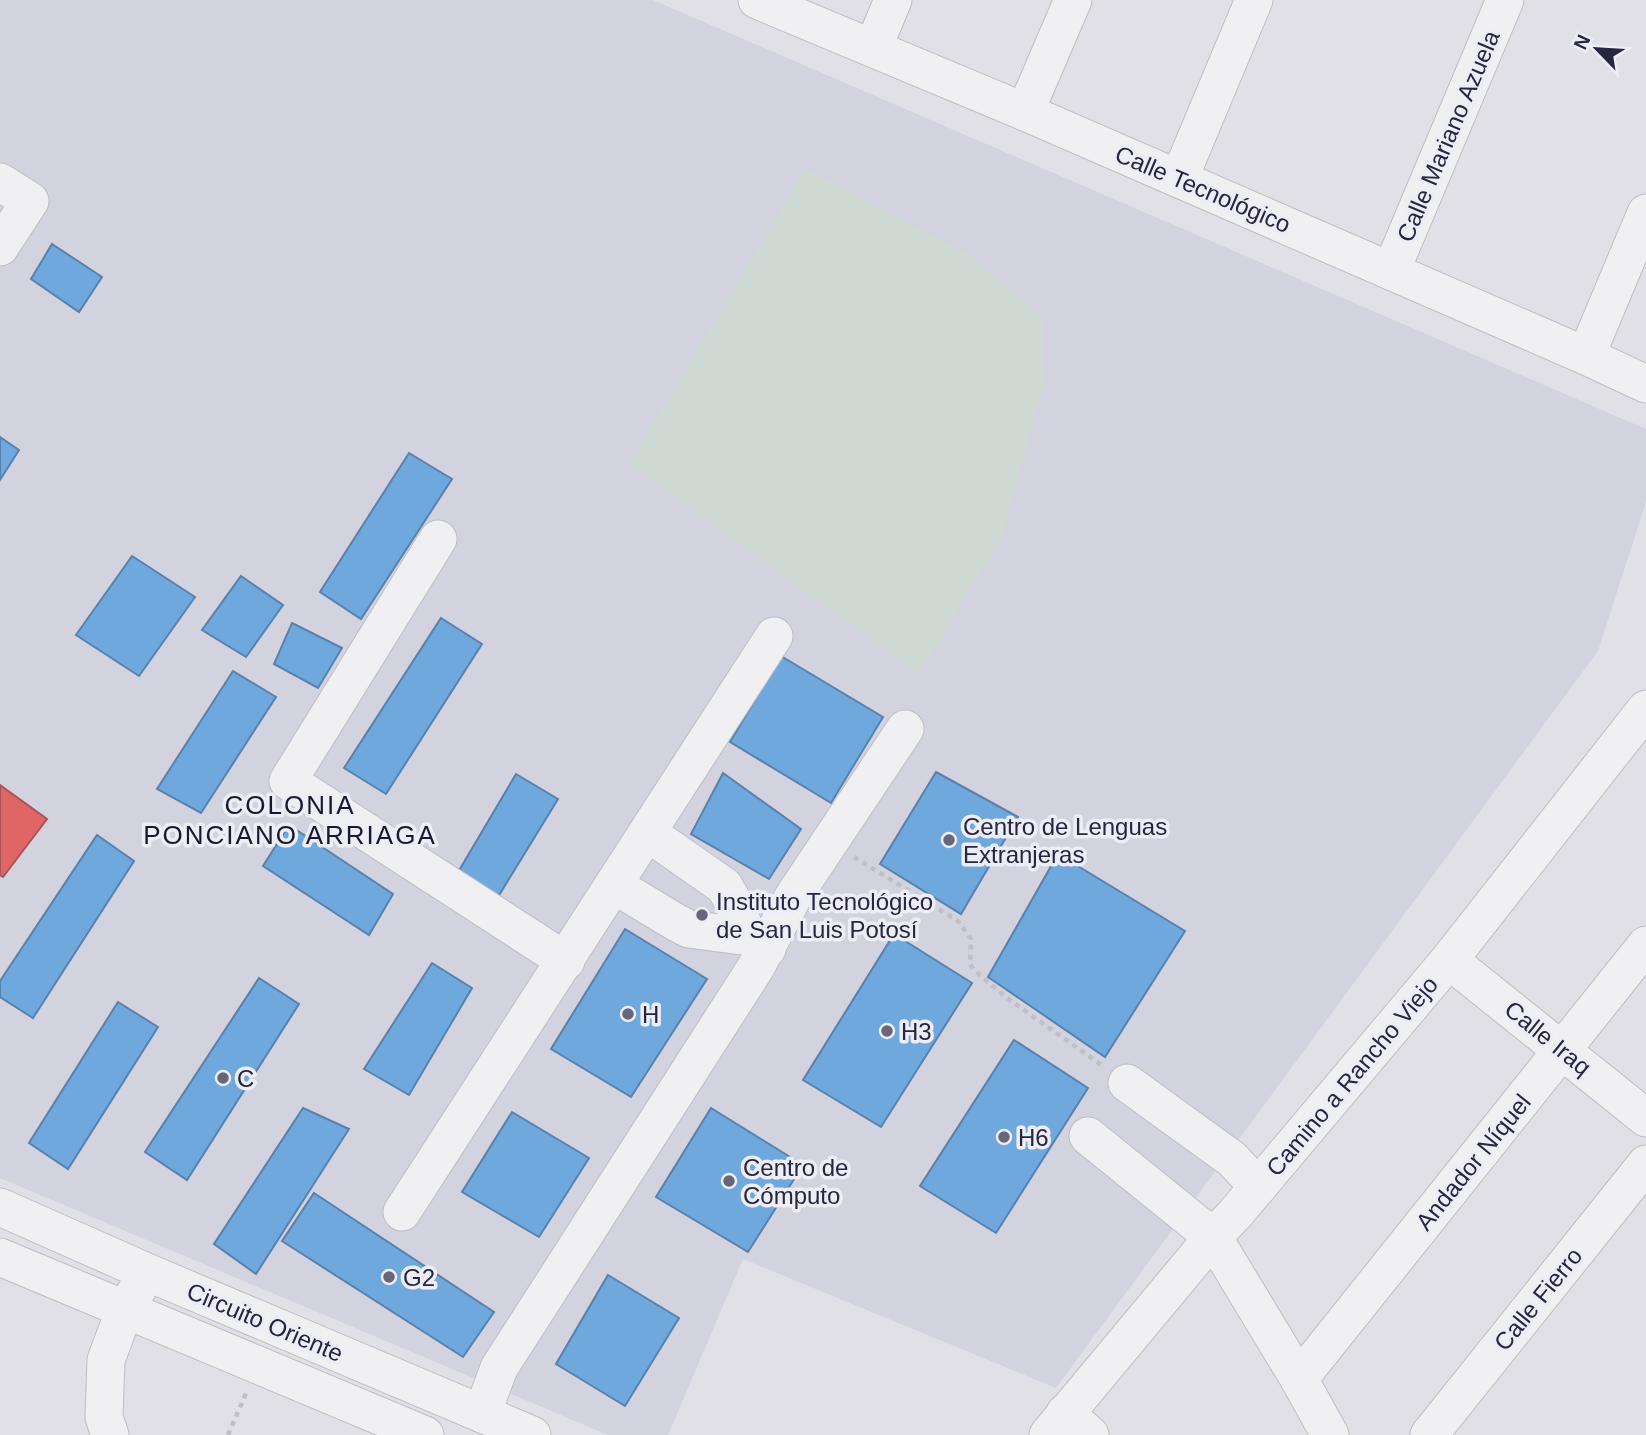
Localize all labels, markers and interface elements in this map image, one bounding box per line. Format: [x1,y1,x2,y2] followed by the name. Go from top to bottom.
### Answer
[1562,14,1632,84] north arrow
[1391,26,1505,246] street label: Calle Mariano Azuela
[1570,31,1594,53] text: N
[1111,140,1295,238] street label: Calle Tecnológico
[143,790,437,850] district label: COLONIA PONCIANO ARRIAGA
[963,813,1167,868] place label: Centro de Lenguas Extranjeras
[941,832,957,848] marker: Centro de Lenguas Extranjeras
[716,888,933,943] place label: Instituto Tecnológico de San Luis Potosí
[694,907,710,923] marker: Instituto Tecnológico de San Luis Potosí
[1261,971,1443,1181] street label: Camino a Rancho Viejo
[1500,995,1596,1081] street label: Calle Iraq
[642,1001,659,1028] place label: H
[620,1006,636,1022] marker: H
[901,1018,932,1045] place label: H3
[879,1023,895,1039] marker: H3
[237,1065,254,1092] place label: C
[215,1070,231,1086] marker: C
[1410,1089,1536,1235] street label: Andador Níquel
[1018,1124,1049,1151] place label: H6
[996,1129,1012,1145] marker: H6
[743,1154,848,1209] place label: Centro de Cómputo
[721,1173,737,1189] marker: Centro de Cómputo
[1488,1242,1588,1356] street label: Calle Fierro
[403,1264,435,1291] place label: G2
[381,1269,397,1285] marker: G2
[183,1277,347,1367] street label: Circuito Oriente

